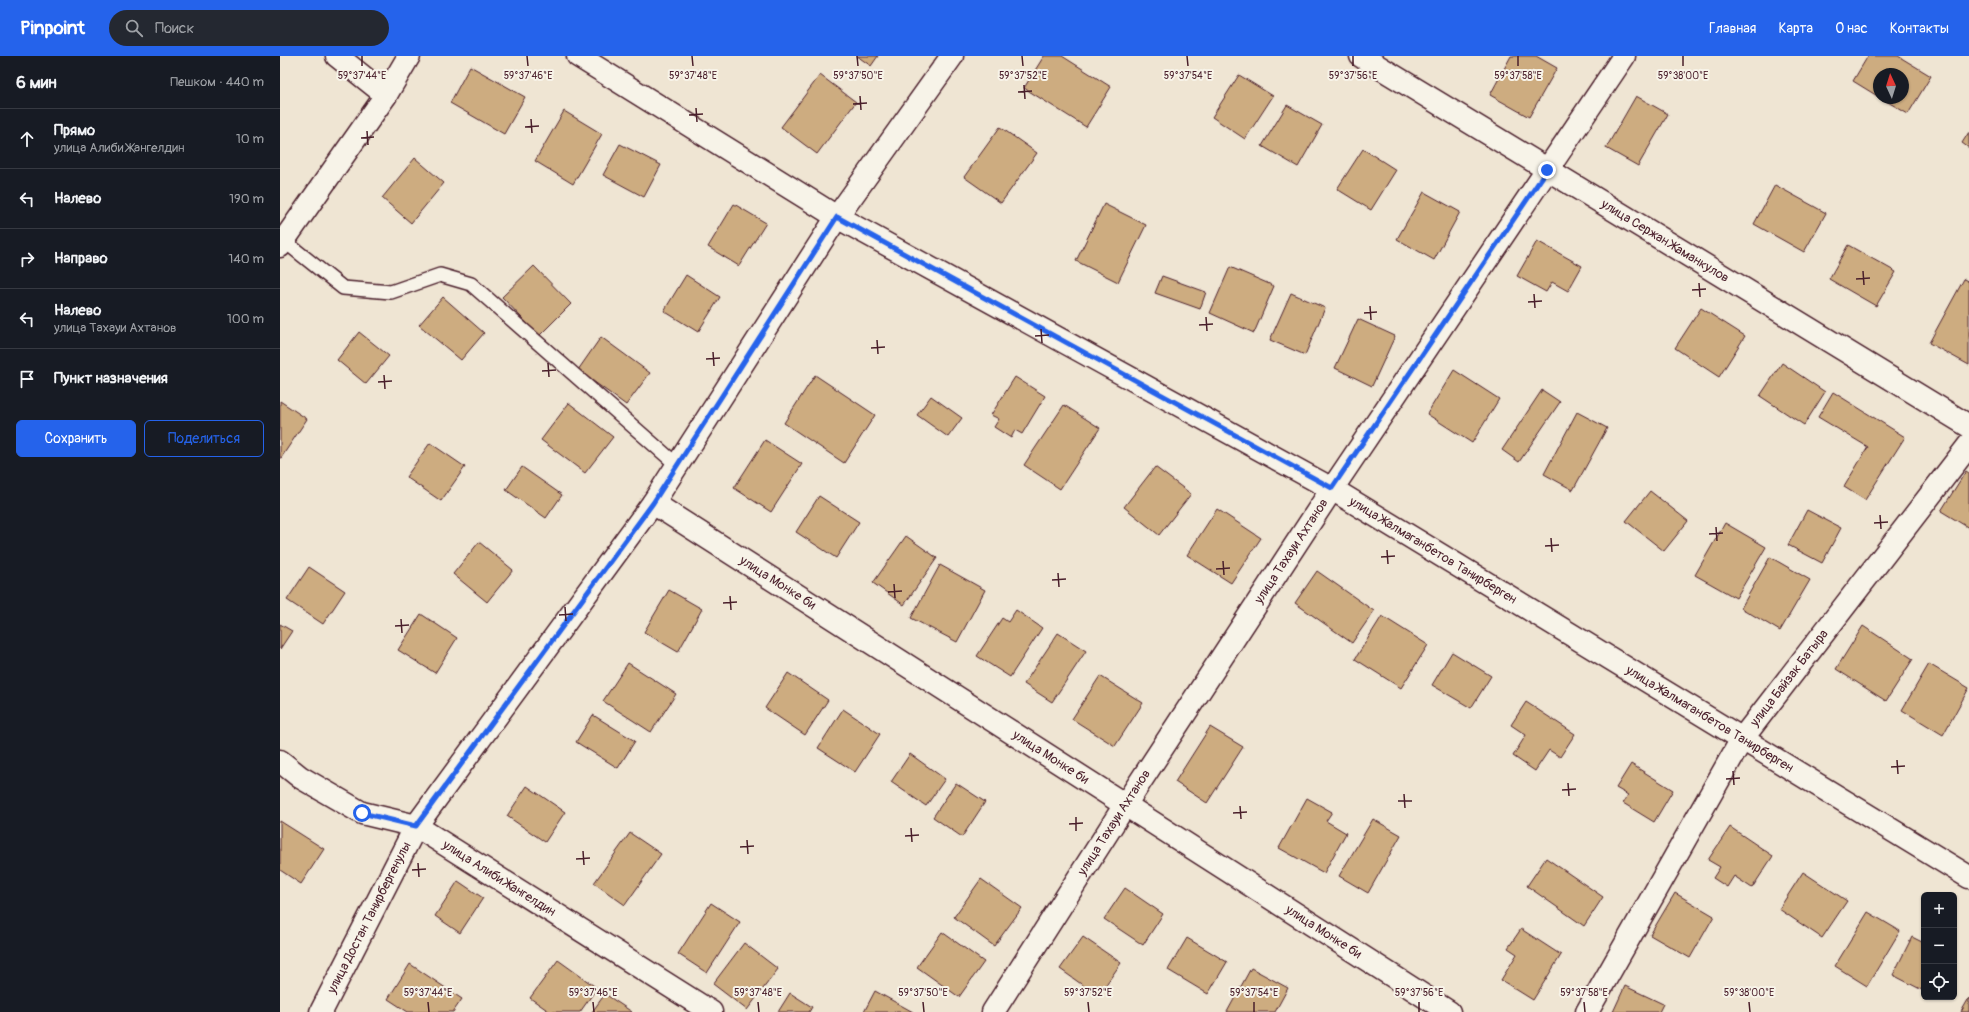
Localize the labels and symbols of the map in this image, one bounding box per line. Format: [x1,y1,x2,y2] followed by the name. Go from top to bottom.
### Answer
[1873,68,1909,104] north arrow
[338,70,386,82] text: 59°37'44"E
[504,70,552,82] text: 59°37'46"E
[669,70,717,82] text: 59°37'48"E
[833,70,883,82] text: 59°37'50"E
[999,70,1047,82] text: 59°37'52"E
[1164,70,1212,82] text: 59°37'54"E
[1329,70,1377,82] text: 59°37'56"E
[1494,70,1542,82] text: 59°37'58"E
[1658,70,1708,82] text: 59°38'00"E
[1538,161,1556,179] route end
[1597,195,1732,286] street label: улица Сержан Жаманкулов
[1345,493,1520,608] street label: улица Жалмаганбетов Танирберген
[1250,495,1332,608] street label: улица Тахауи Ахтанов
[736,552,819,613] street label: улица Монке би
[1746,626,1832,730] street label: улица Байзак Батыра
[1622,661,1796,776] street label: улица Жалмаганбетов Танирберген
[1009,726,1092,788] street label: улица Монке би
[1074,766,1154,879] street label: улица Тахауи Ахтанов
[353,804,371,822] route start
[439,836,559,920] street label: улица Алиби Жангелдин
[323,839,415,997] street label: улица Достан Танирбергенулы
[1282,901,1365,962] street label: улица Монке би
[404,987,452,999] text: 59°37'44"E
[569,987,617,999] text: 59°37'46"E
[734,987,782,999] text: 59°37'48"E
[898,987,948,999] text: 59°37'50"E
[1064,987,1112,999] text: 59°37'52"E
[1230,987,1278,999] text: 59°37'54"E
[1395,987,1443,999] text: 59°37'56"E
[1560,987,1608,999] text: 59°37'58"E
[1724,987,1774,999] text: 59°38'00"E

